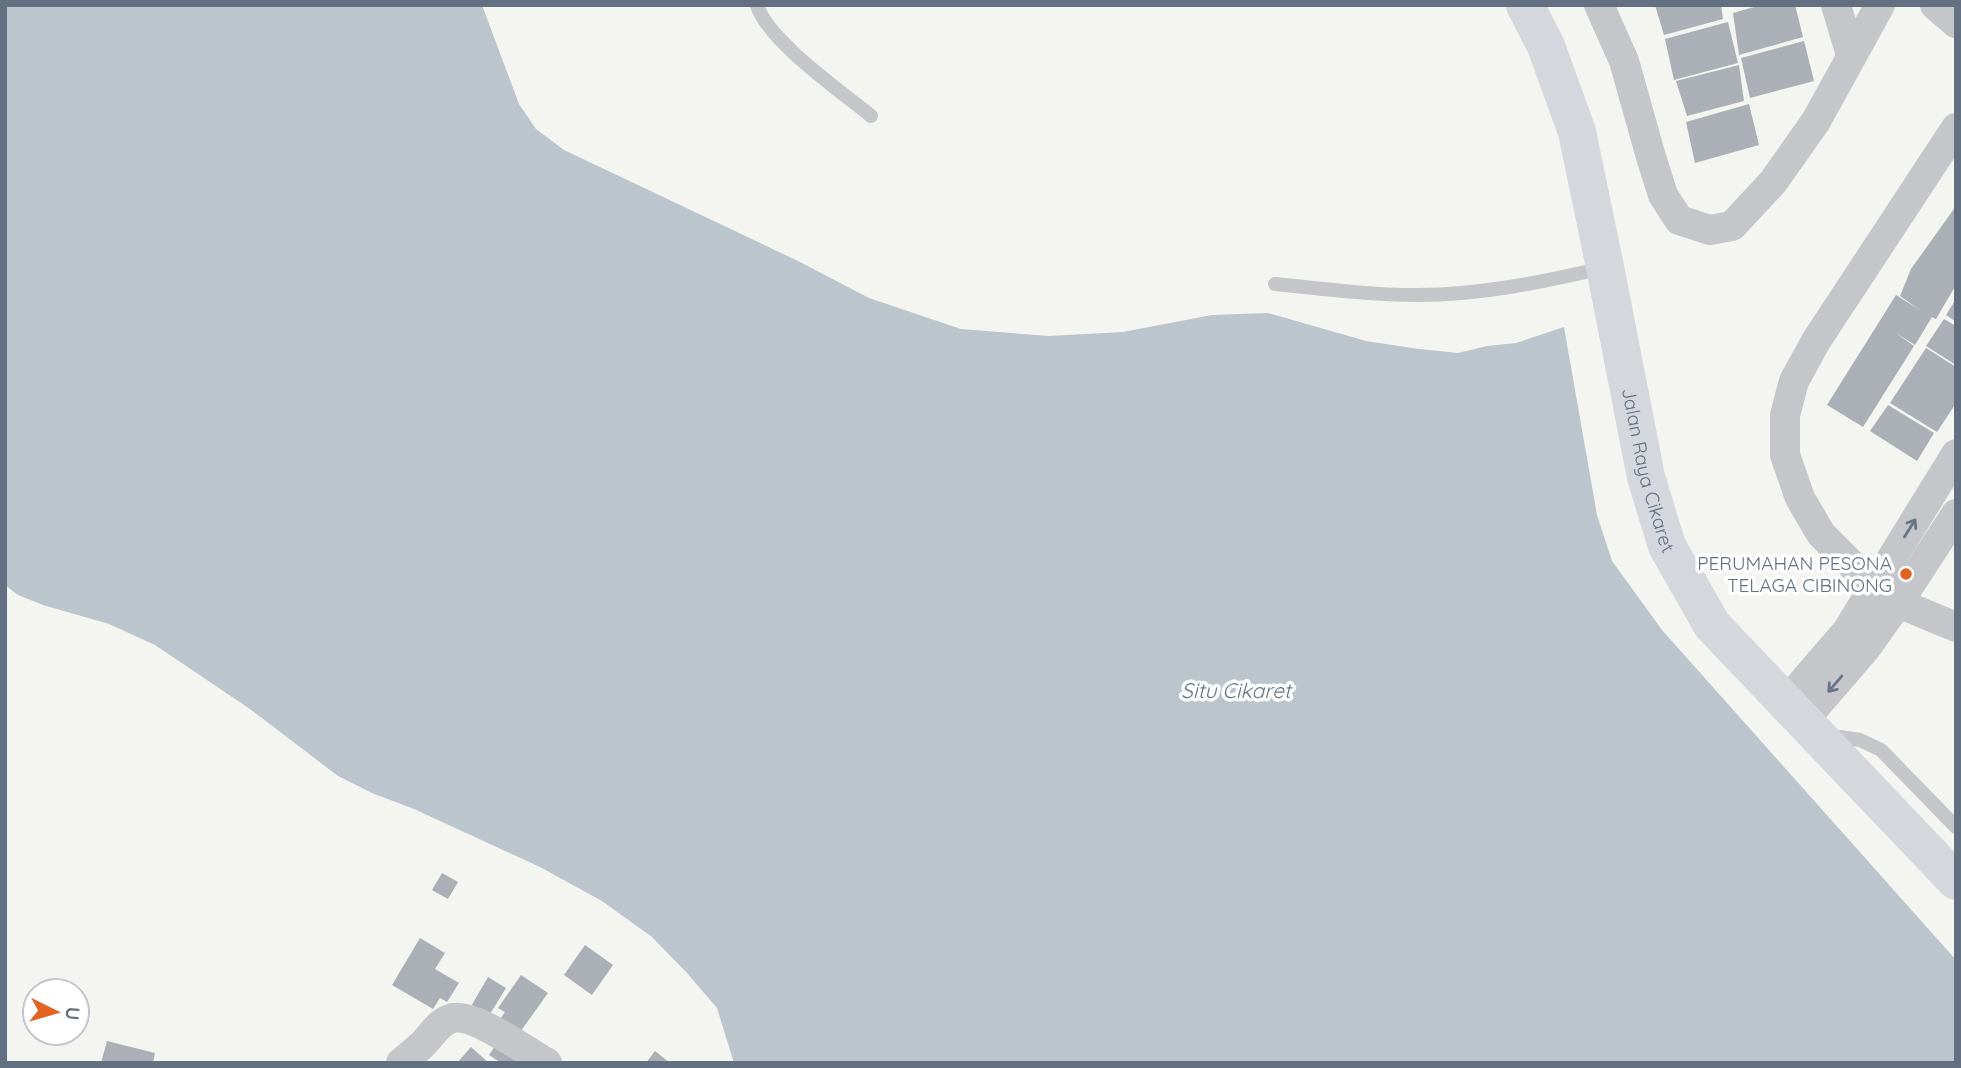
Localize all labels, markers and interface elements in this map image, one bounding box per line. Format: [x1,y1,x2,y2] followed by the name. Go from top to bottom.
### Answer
[1617,386,1680,557] street label: Jalan Raya Cikaret
[1904,519,1918,539] one-way arrow
[1697,551,1892,597] place label: PERUMAHAN PESONA TELAGA CIBINONG
[1898,566,1914,582] marker: PERUMAHAN PESONA TELAGA CIBINONG
[1827,674,1843,692] one-way arrow
[1181,677,1294,703] water label: Situ Cikaret
[21,977,91,1047] north arrow
[60,1006,85,1021] text: U

